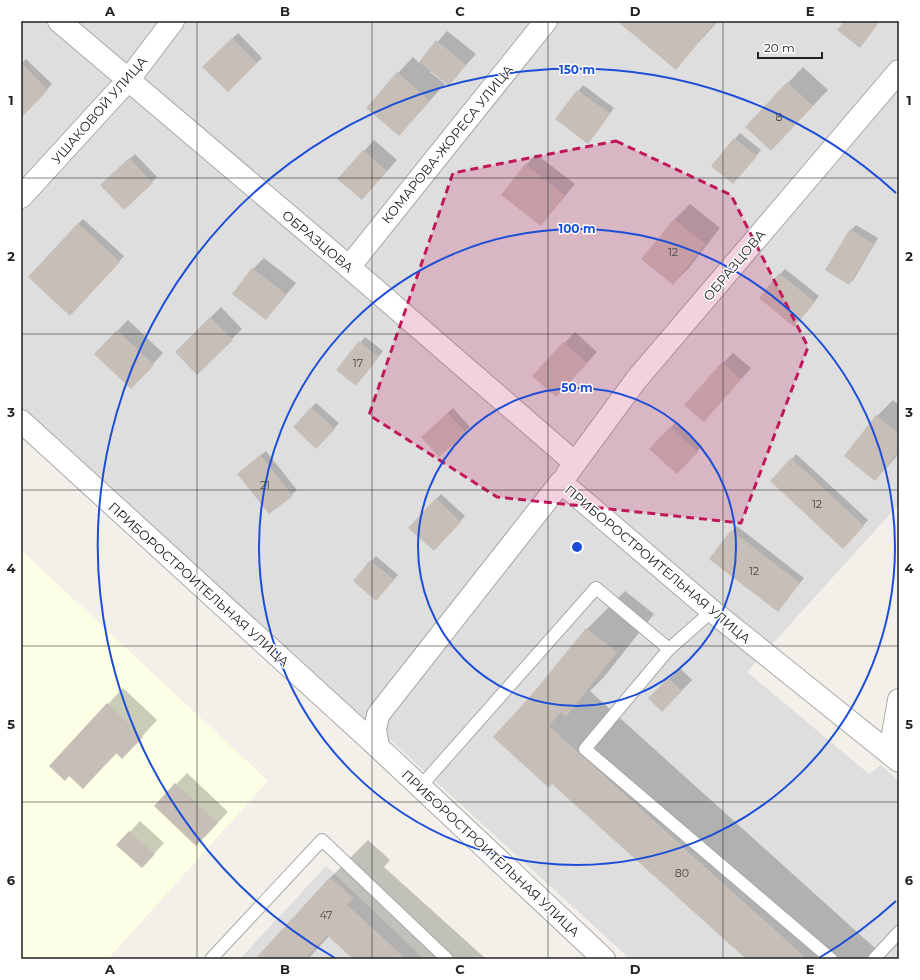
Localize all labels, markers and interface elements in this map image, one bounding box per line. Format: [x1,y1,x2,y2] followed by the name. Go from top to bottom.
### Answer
[104,3,116,19] text: A
[280,3,290,19] text: B
[455,3,465,19] text: C
[630,3,641,19] text: D
[806,3,815,19] text: E
[758,34,822,60] scale bar
[764,40,795,55] text: 20 m
[48,53,150,167] street label: УШАКОВОЙ УЛИЦА
[378,61,516,227] street label: КОМАРОВА-ЖОРЕСА УЛИЦА
[559,62,595,77] text: 150 m
[8,92,14,108] text: 1
[906,92,912,108] text: 1
[775,110,783,124] house number: 8
[279,207,357,276] street label: ОБРАЗЦОВА
[559,221,595,236] text: 100 m
[700,226,769,304] street label: ОБРАЗЦОВА
[668,245,678,259] house number: 12
[7,248,15,264] text: 2
[905,248,913,264] text: 2
[353,356,363,370] house number: 17
[561,380,593,395] text: 50 m
[6,404,15,420] text: 3
[904,404,913,420] text: 3
[260,478,270,492] house number: 21
[562,482,754,647] street label: ПРИБОРОСТРОИТЕЛЬНАЯ УЛИЦА
[812,497,822,511] house number: 12
[105,499,293,670] street label: ПРИБОРОСТРОИТЕЛЬНАЯ УЛИЦА
[570,540,584,554] centre of rings
[7,560,16,576] text: 4
[905,560,914,576] text: 4
[749,564,759,578] house number: 12
[7,716,15,732] text: 5
[905,716,913,732] text: 5
[399,766,584,940] street label: ПРИБОРОСТРОИТЕЛЬНАЯ УЛИЦА
[675,866,689,880] house number: 80
[7,872,16,888] text: 6
[905,872,914,888] text: 6
[319,908,333,922] house number: 47
[104,961,116,977] text: A
[280,961,290,977] text: B
[455,961,465,977] text: C
[630,961,641,977] text: D
[806,961,815,977] text: E

